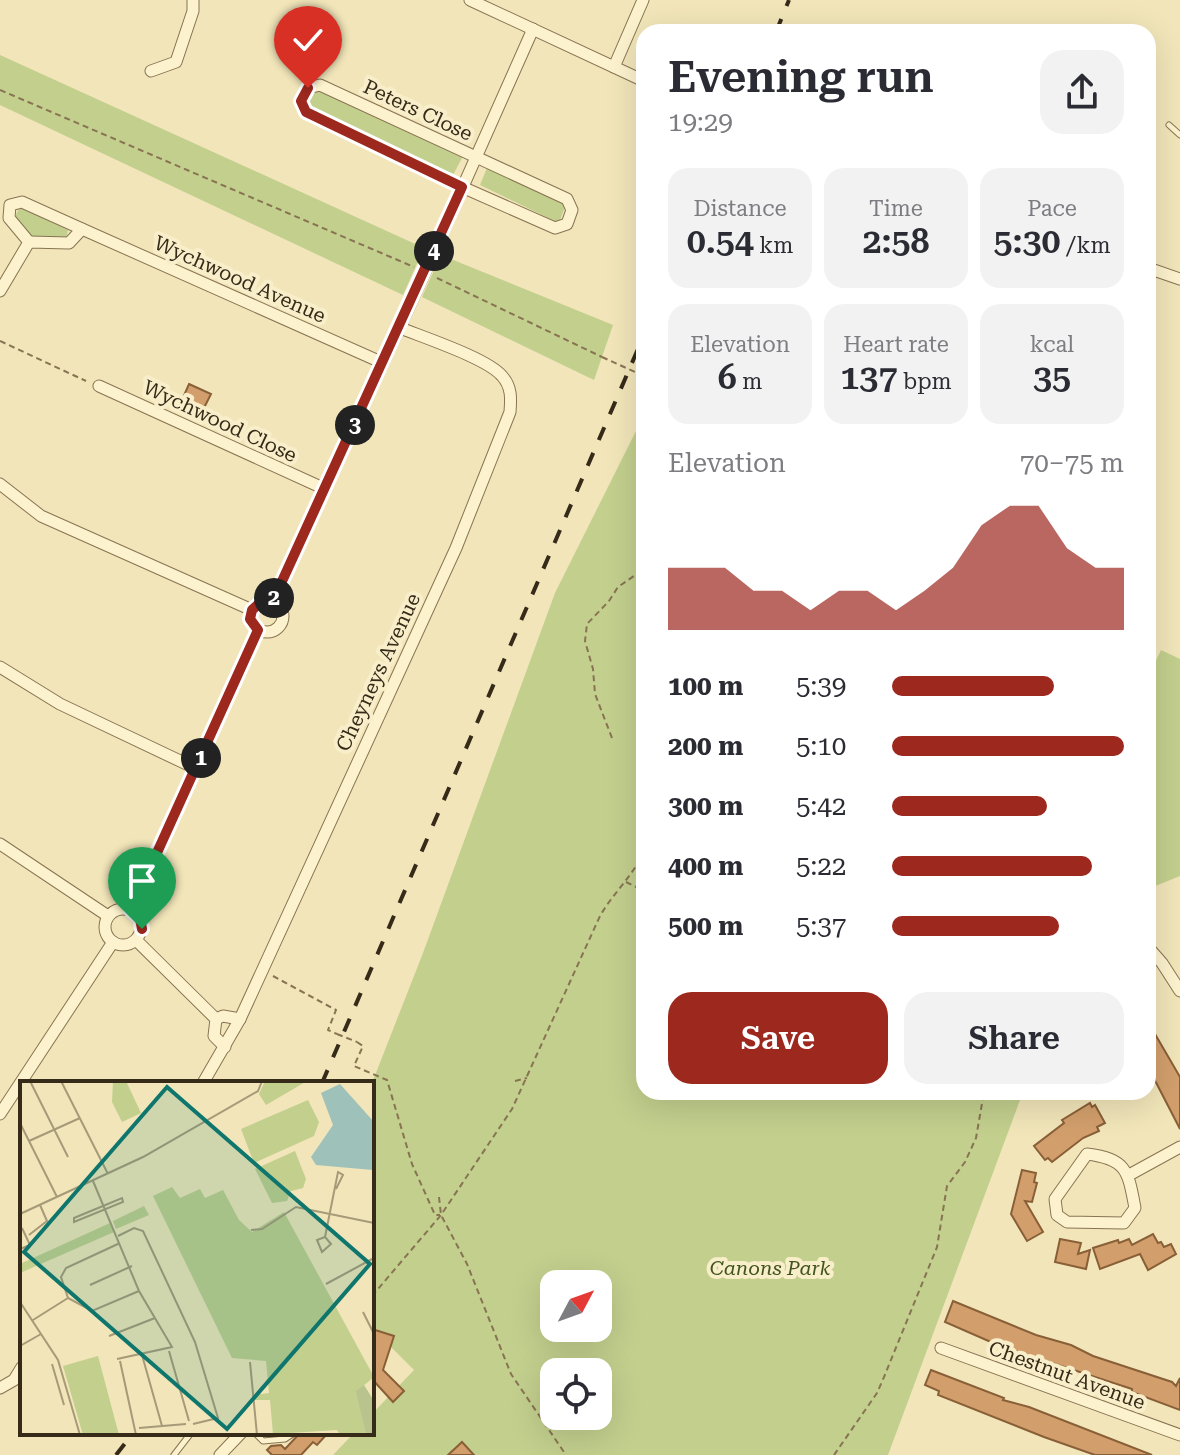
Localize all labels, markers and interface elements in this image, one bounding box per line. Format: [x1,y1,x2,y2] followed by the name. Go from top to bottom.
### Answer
[274,6,342,88] pin
[286,18,330,62] icon: check
[1040,50,1124,134] button: share
[668,51,934,103] text: Evening run
[360,74,476,146] street label: Peters Close
[668,107,733,137] text: 19:29
[693,196,787,221] text: Distance
[869,196,923,221] text: Time
[1027,196,1077,221] text: Pace
[687,221,754,261] text: 0.54
[862,221,930,261] text: 2:58
[993,221,1061,261] text: 5:30
[150,230,330,328] street label: Wychwood Avenue
[414,231,454,271] pin: 4
[754,233,793,258] text: km
[1061,233,1111,258] text: /km
[428,238,440,263] text: 4
[690,332,790,357] text: Elevation
[843,332,949,357] text: Heart rate
[1030,332,1074,357] text: kcal
[718,357,737,397] text: 6
[840,357,897,397] text: 137
[1033,357,1071,397] text: 35
[737,369,762,394] text: m
[897,369,952,394] text: bpm
[139,375,301,467] street label: Wychwood Close
[335,405,375,445] pin: 3
[349,412,361,437] text: 3
[668,448,786,478] text: Elevation
[1020,448,1124,478] text: 70–75 m
[254,578,294,618] pin: 2
[268,585,280,610] text: 2
[331,589,425,755] street label: Cheyneys Avenue
[668,671,743,701] text: 100 m
[796,671,846,701] text: 5:39
[668,731,743,761] text: 200 m
[796,731,846,761] text: 5:10
[181,738,221,778] pin: 1
[195,745,207,770] text: 1
[668,791,743,821] text: 300 m
[796,791,846,821] text: 5:42
[108,847,176,929] pin
[668,851,743,881] text: 400 m
[796,851,846,881] text: 5:22
[120,859,164,903] icon: arrive
[668,911,743,941] text: 500 m
[796,911,846,941] text: 5:37
[668,992,888,1084] button: Save
[904,992,1124,1084] button: Share
[20,1081,374,1435] inset map
[710,1256,830,1280] park label: Canons Park
[540,1270,612,1342] north arrow
[540,1270,612,1430] map controls
[986,1336,1148,1414] street label: Chestnut Avenue
[540,1358,612,1430] button: locate

